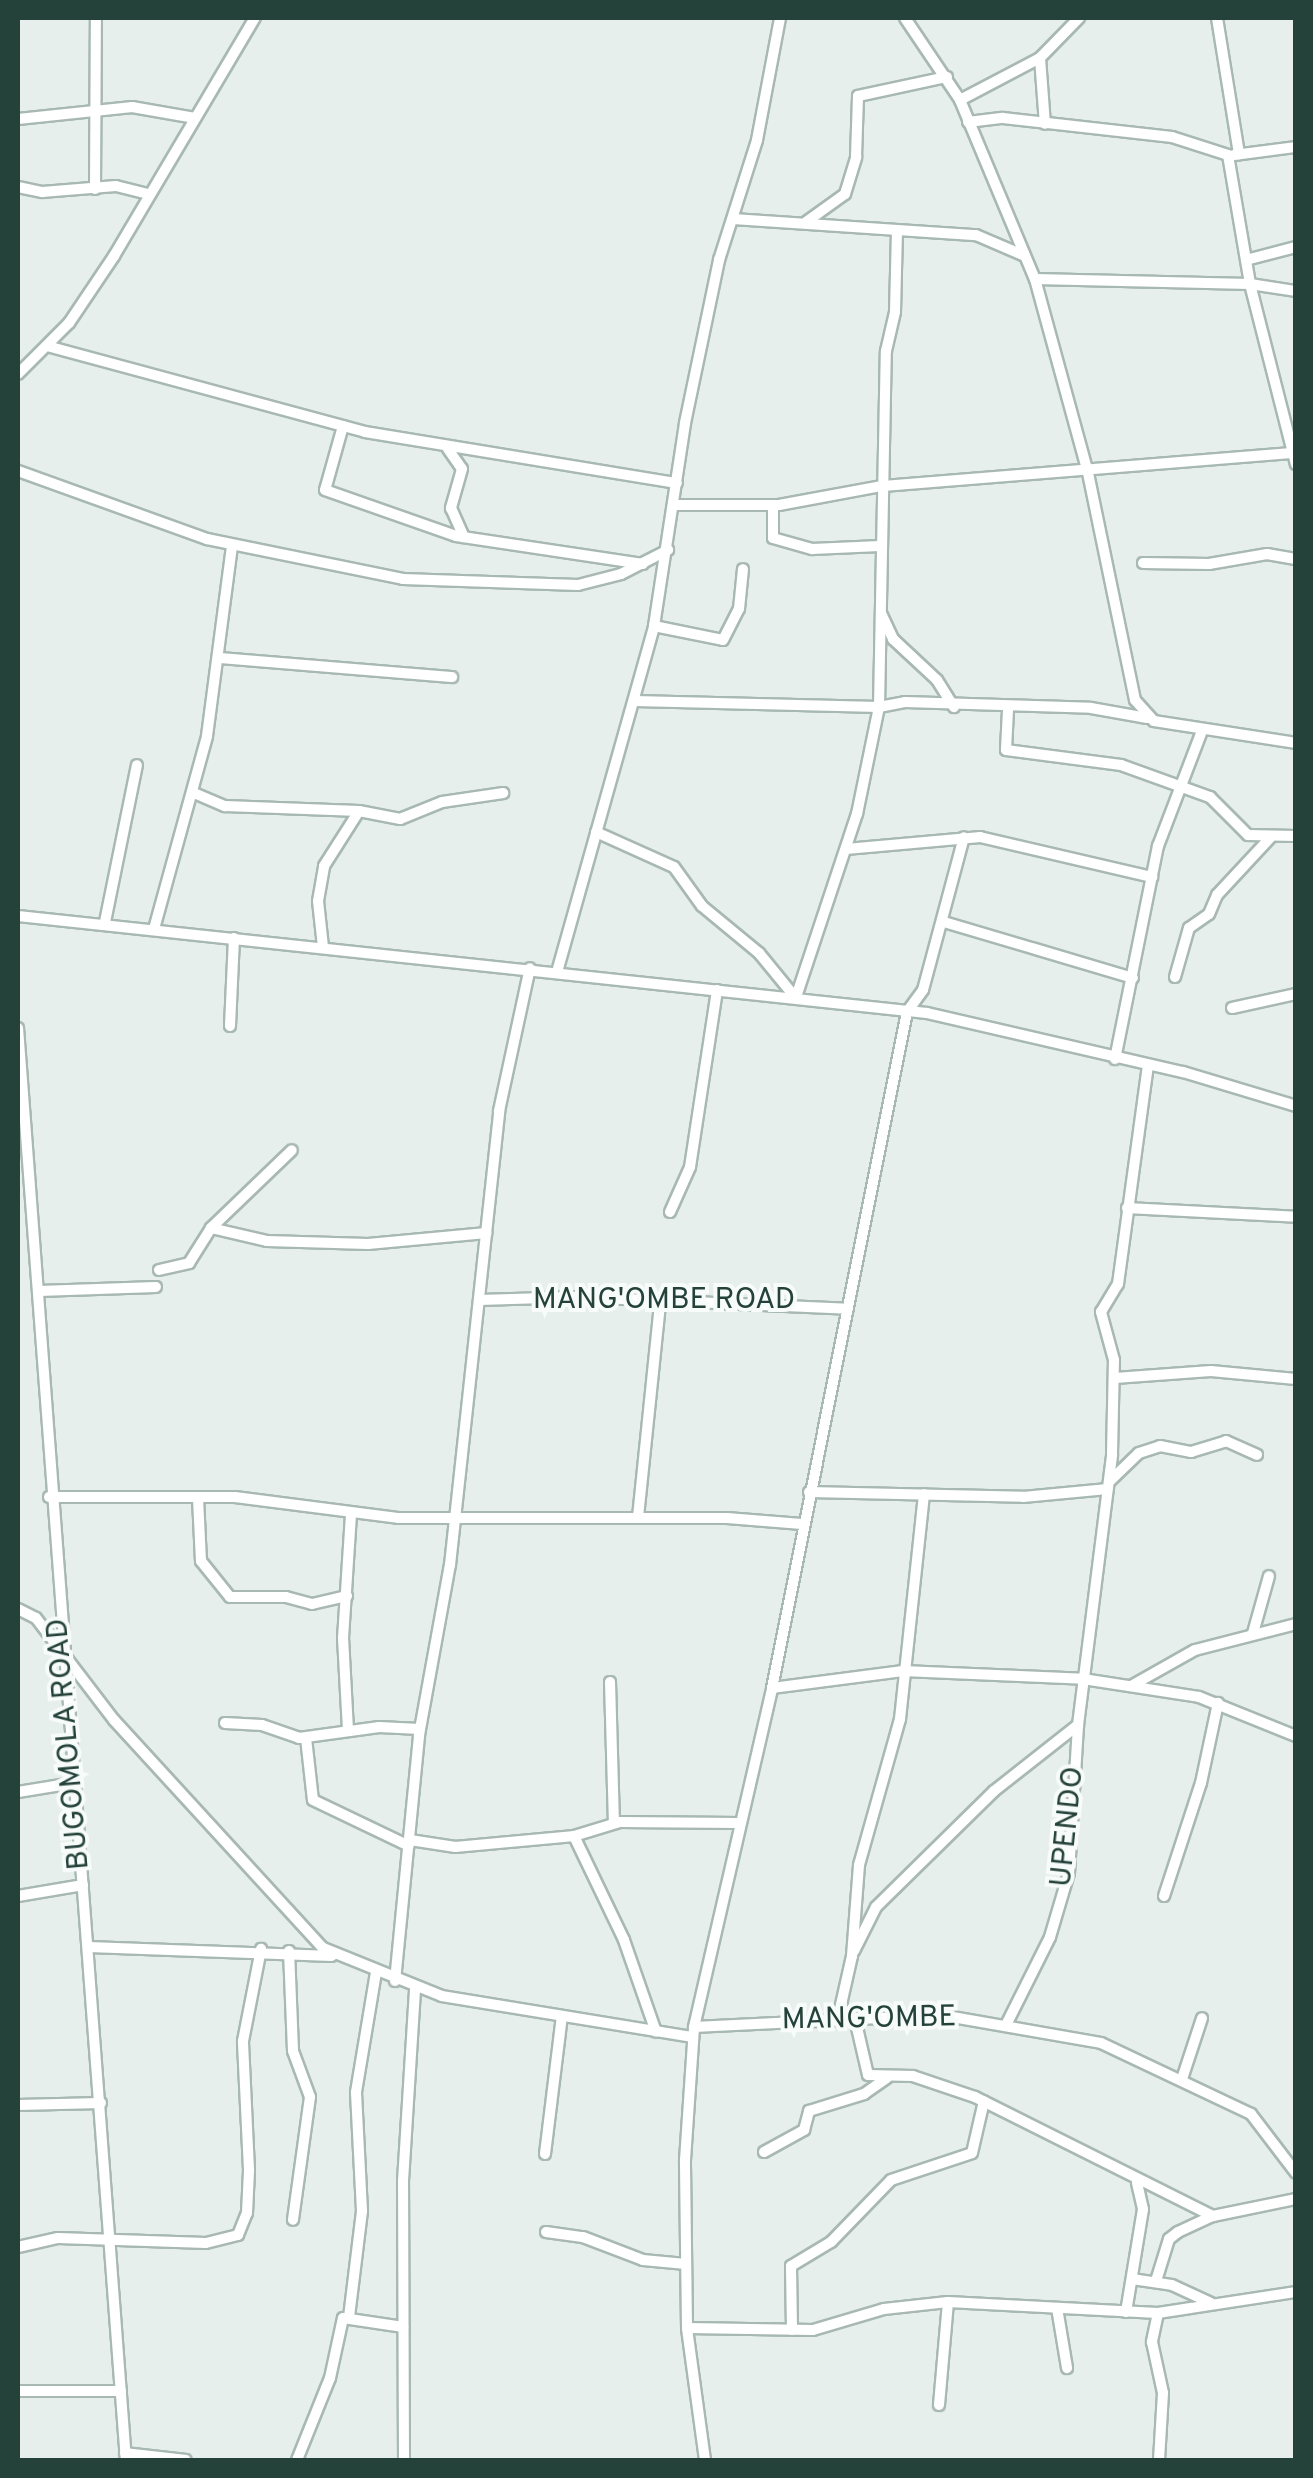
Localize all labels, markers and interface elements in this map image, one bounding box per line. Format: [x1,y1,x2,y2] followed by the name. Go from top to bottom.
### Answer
[533,1283,795,1319] street label: MANG'OMBE ROAD
[41,1616,99,1872] street label: BUGOMOLA ROAD
[1045,1765,1093,1889] street label: UPENDO
[781,2000,957,2040] street label: MANG'OMBE

